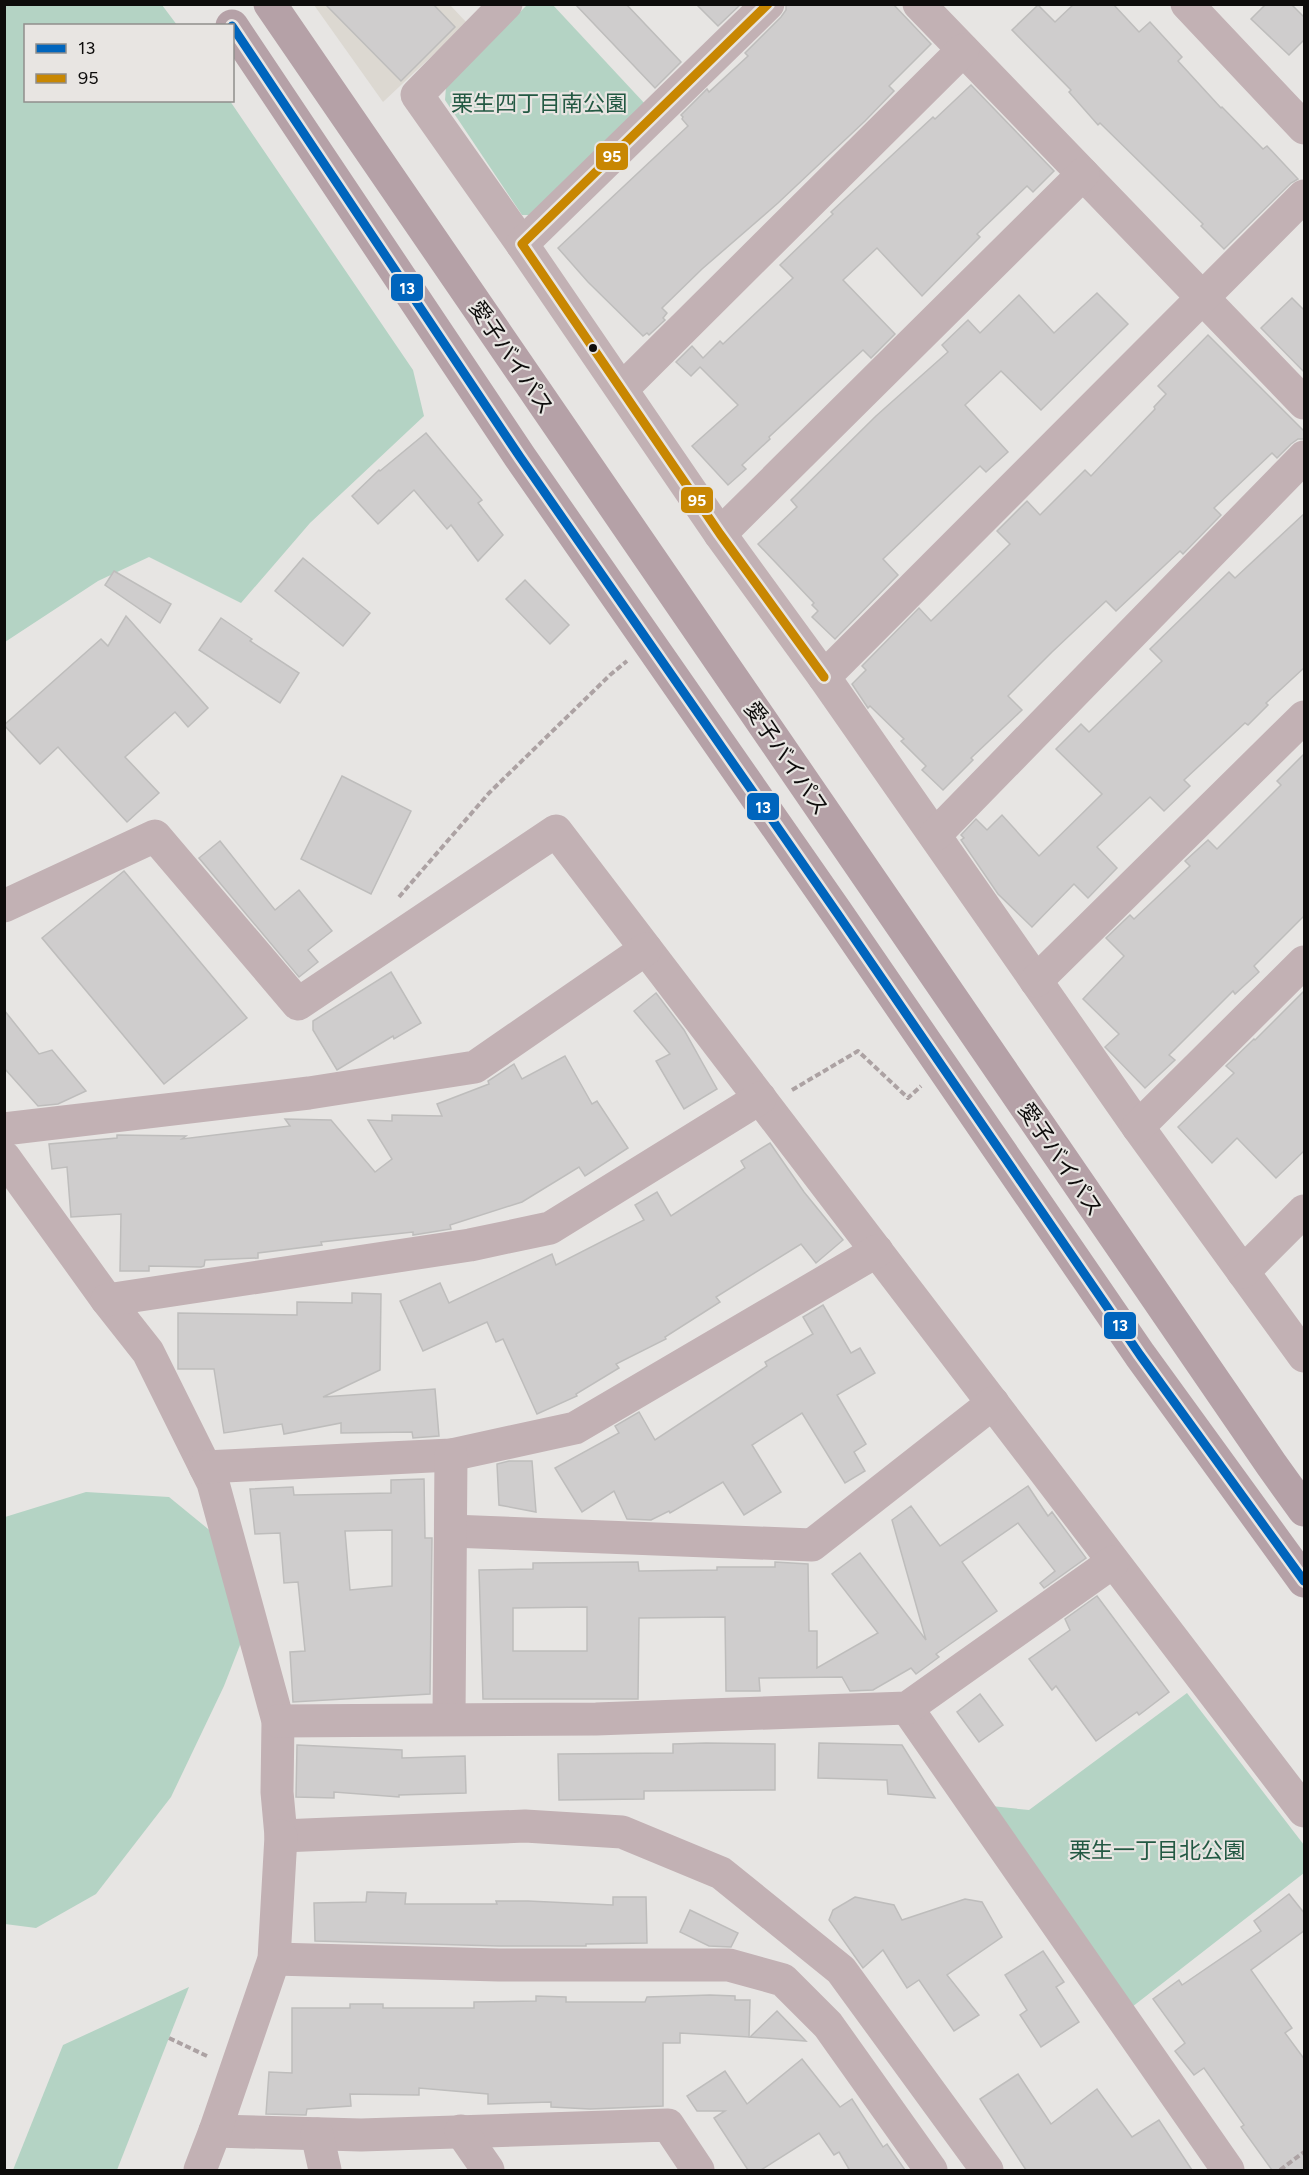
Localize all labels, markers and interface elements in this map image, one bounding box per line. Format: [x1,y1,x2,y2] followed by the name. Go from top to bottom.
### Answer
[24,24,234,102] legend
[78,37,95,59] text: 13
[78,67,99,89] text: 95
[451,90,627,117] park label: 栗生四丁目南公園
[595,142,629,171] line badge: 95
[603,147,621,166] text: 95
[390,273,424,302] line badge: 13
[399,279,415,298] text: 13
[464,295,560,419] street label: 愛子バイパス
[587,342,599,354] unlabelled marker
[680,486,714,514] line badge: 95
[688,491,706,510] text: 95
[739,696,835,820] street label: 愛子バイパス
[746,792,780,821] line badge: 13
[755,798,771,817] text: 13
[1013,1097,1109,1221] street label: 愛子バイパス
[1103,1311,1137,1340] line badge: 13
[1112,1316,1128,1335] text: 13
[1069,1837,1245,1864] park label: 栗生一丁目北公園

